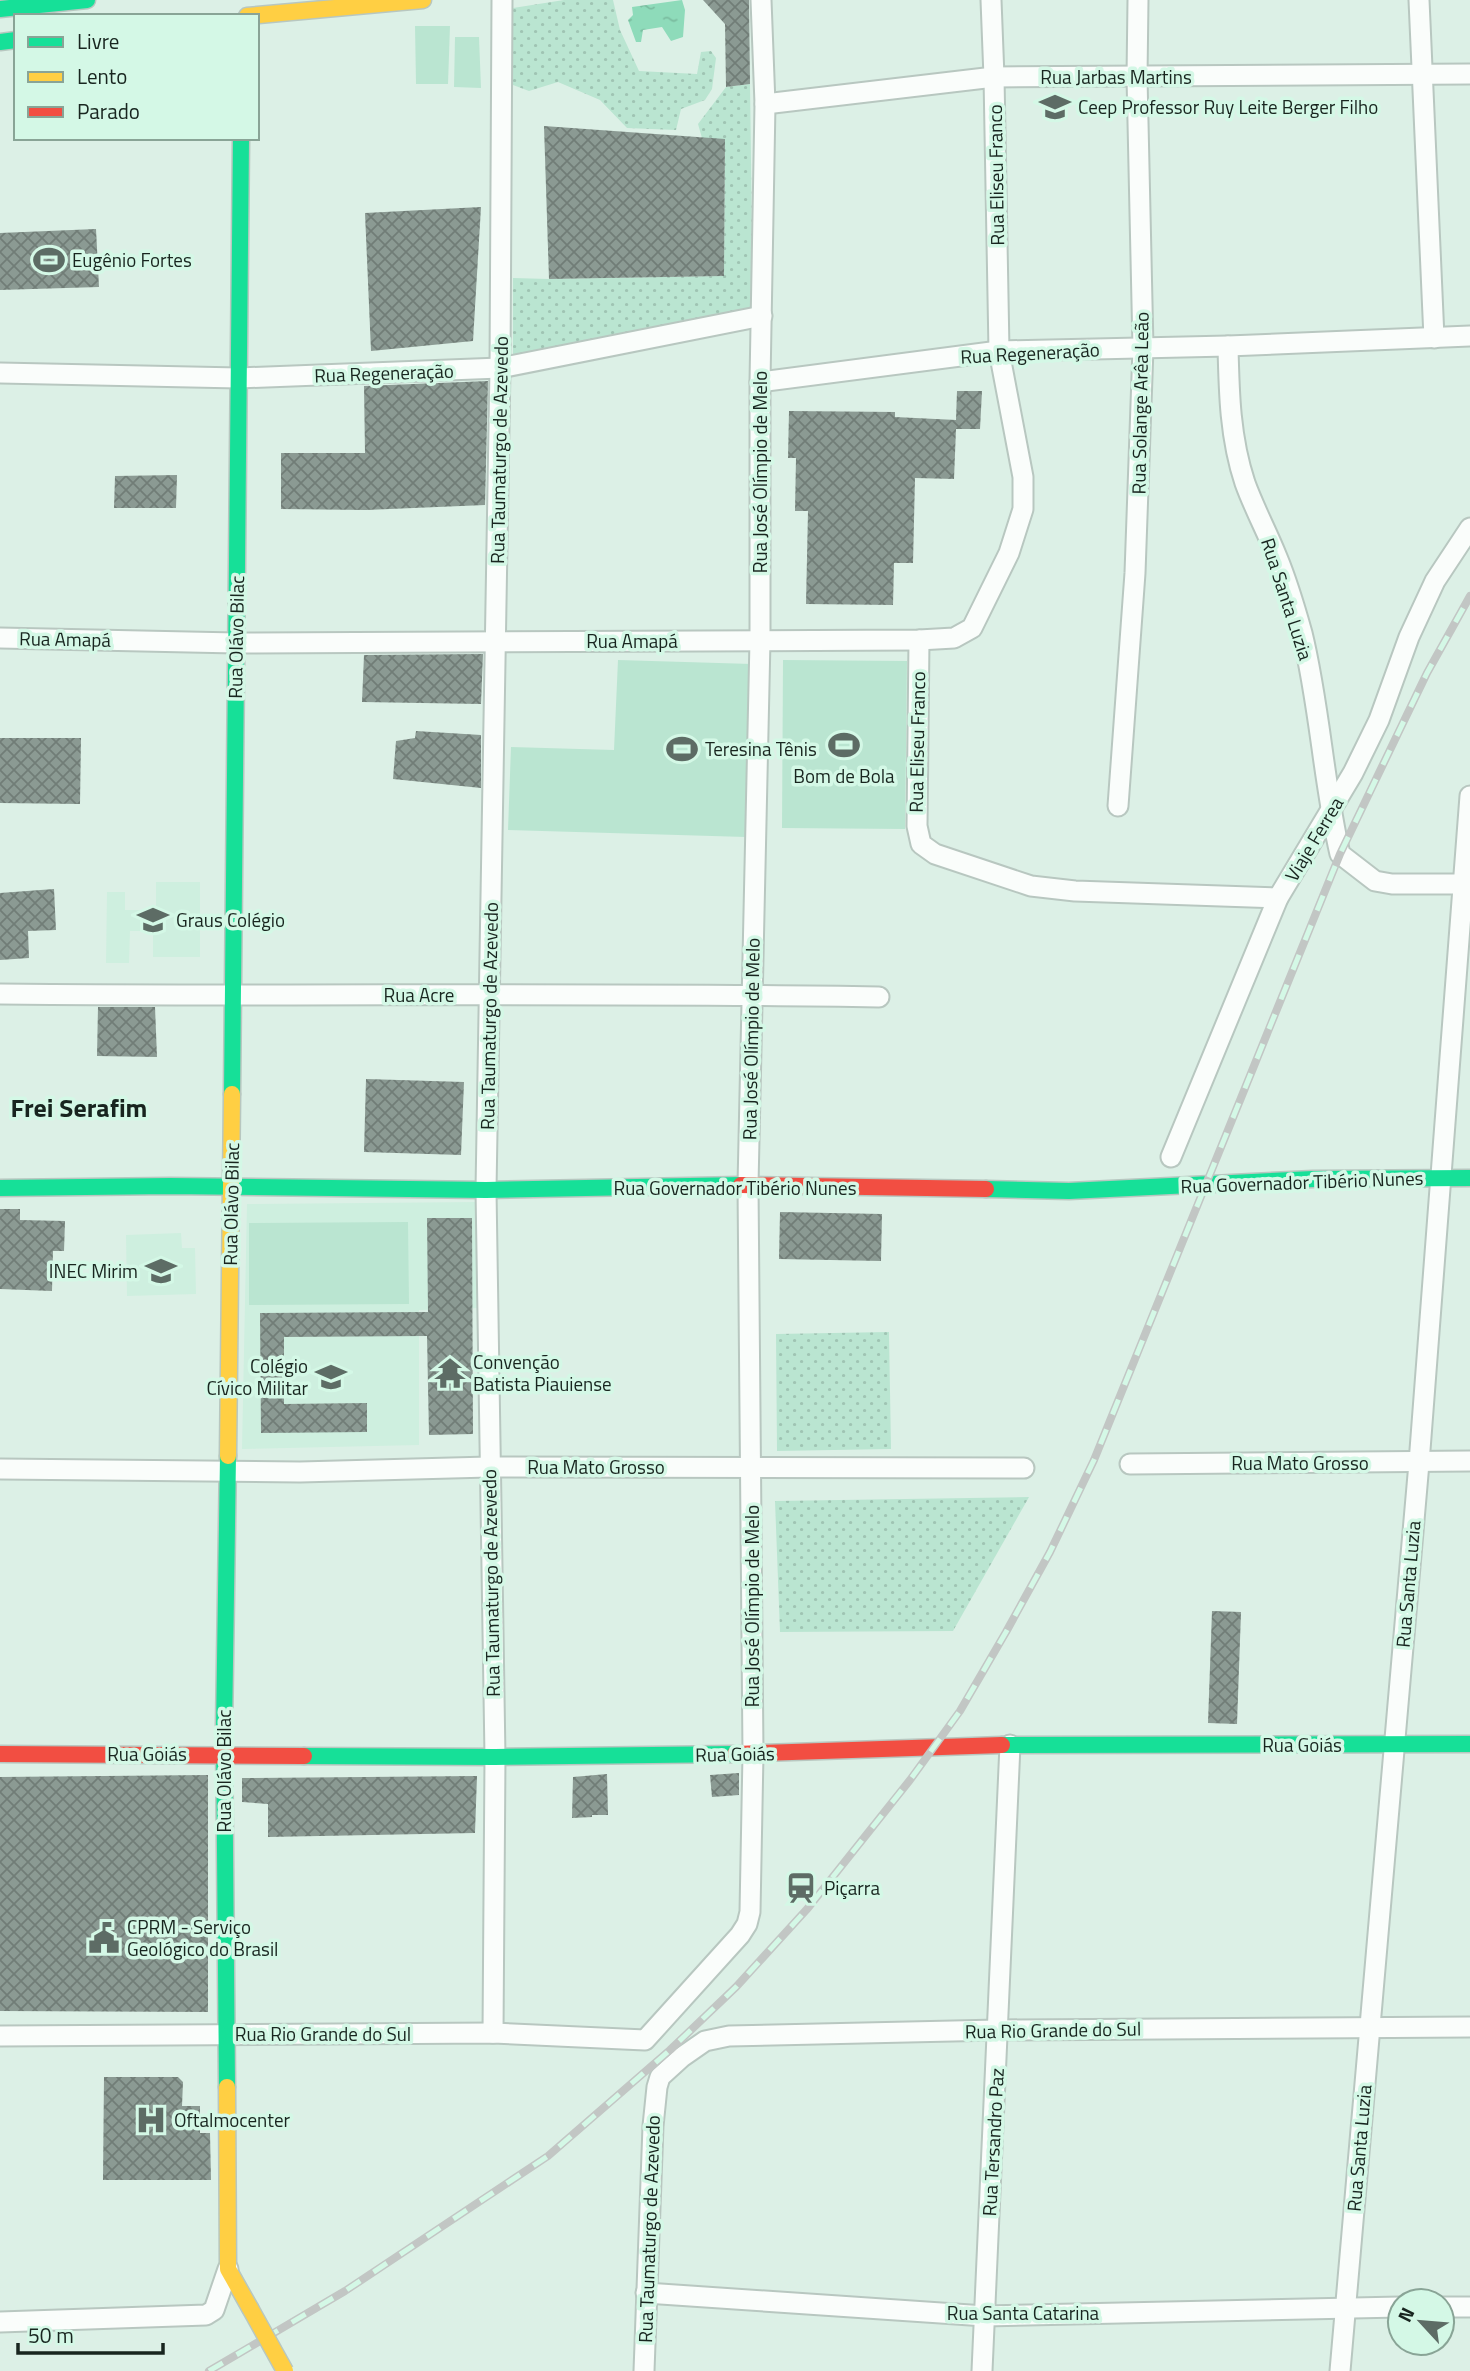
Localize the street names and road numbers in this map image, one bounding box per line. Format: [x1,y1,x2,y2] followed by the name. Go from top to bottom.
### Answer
[1040,62,1192,91] street label: Rua Jarbas Martins
[980,104,1011,246] street label: Rua Eliseu Franco
[1123,311,1156,495] street label: Rua Solange Arêa Leão
[959,334,1100,371] street label: Rua Regeneração
[482,336,515,564] street label: Rua Taumaturgo de Azevedo
[314,356,454,389] street label: Rua Regeneração
[745,371,774,573] street label: Rua José Olímpio de Melo
[1254,534,1321,664] street label: Rua Santa Luzia
[220,575,251,699] street label: Rua Olávo Bilac
[19,623,112,654] street label: Rua Amapá
[586,626,678,655] street label: Rua Amapá
[901,671,932,813] street label: Rua Eliseu Franco
[1277,791,1350,886] street label: Viaje Ferrea
[472,902,505,1130] street label: Rua Taumaturgo de Azevedo
[734,937,767,1141] street label: Rua José Olímpio de Melo
[384,980,454,1009] street label: Rua Acre
[215,1142,246,1266] street label: Rua Olávo Bilac
[1180,1163,1424,1200] street label: Rua Governador Tibério Nunes
[614,1173,857,1202] street label: Rua Governador Tibério Nunes
[1231,1448,1369,1477] street label: Rua Mato Grosso
[527,1452,665,1481] street label: Rua Mato Grosso
[474,1469,507,1697] street label: Rua Taumaturgo de Azevedo
[737,1505,766,1707] street label: Rua José Olímpio de Melo
[1388,1519,1428,1649] street label: Rua Santa Luzia
[209,1709,238,1833] street label: Rua Olávo Bilac
[1262,1730,1342,1759] street label: Rua Goiás
[695,1738,775,1769] street label: Rua Goiás
[107,1739,187,1768] street label: Rua Goiás
[965,2013,1141,2046] street label: Rua Rio Grande do Sul
[235,2019,411,2048] street label: Rua Rio Grande do Sul
[974,2067,1011,2217] street label: Rua Tersandro Paz
[1339,2083,1379,2213] street label: Rua Santa Luzia
[630,2115,667,2343] street label: Rua Taumaturgo de Azevedo
[947,2298,1100,2327] street label: Rua Santa Catarina

